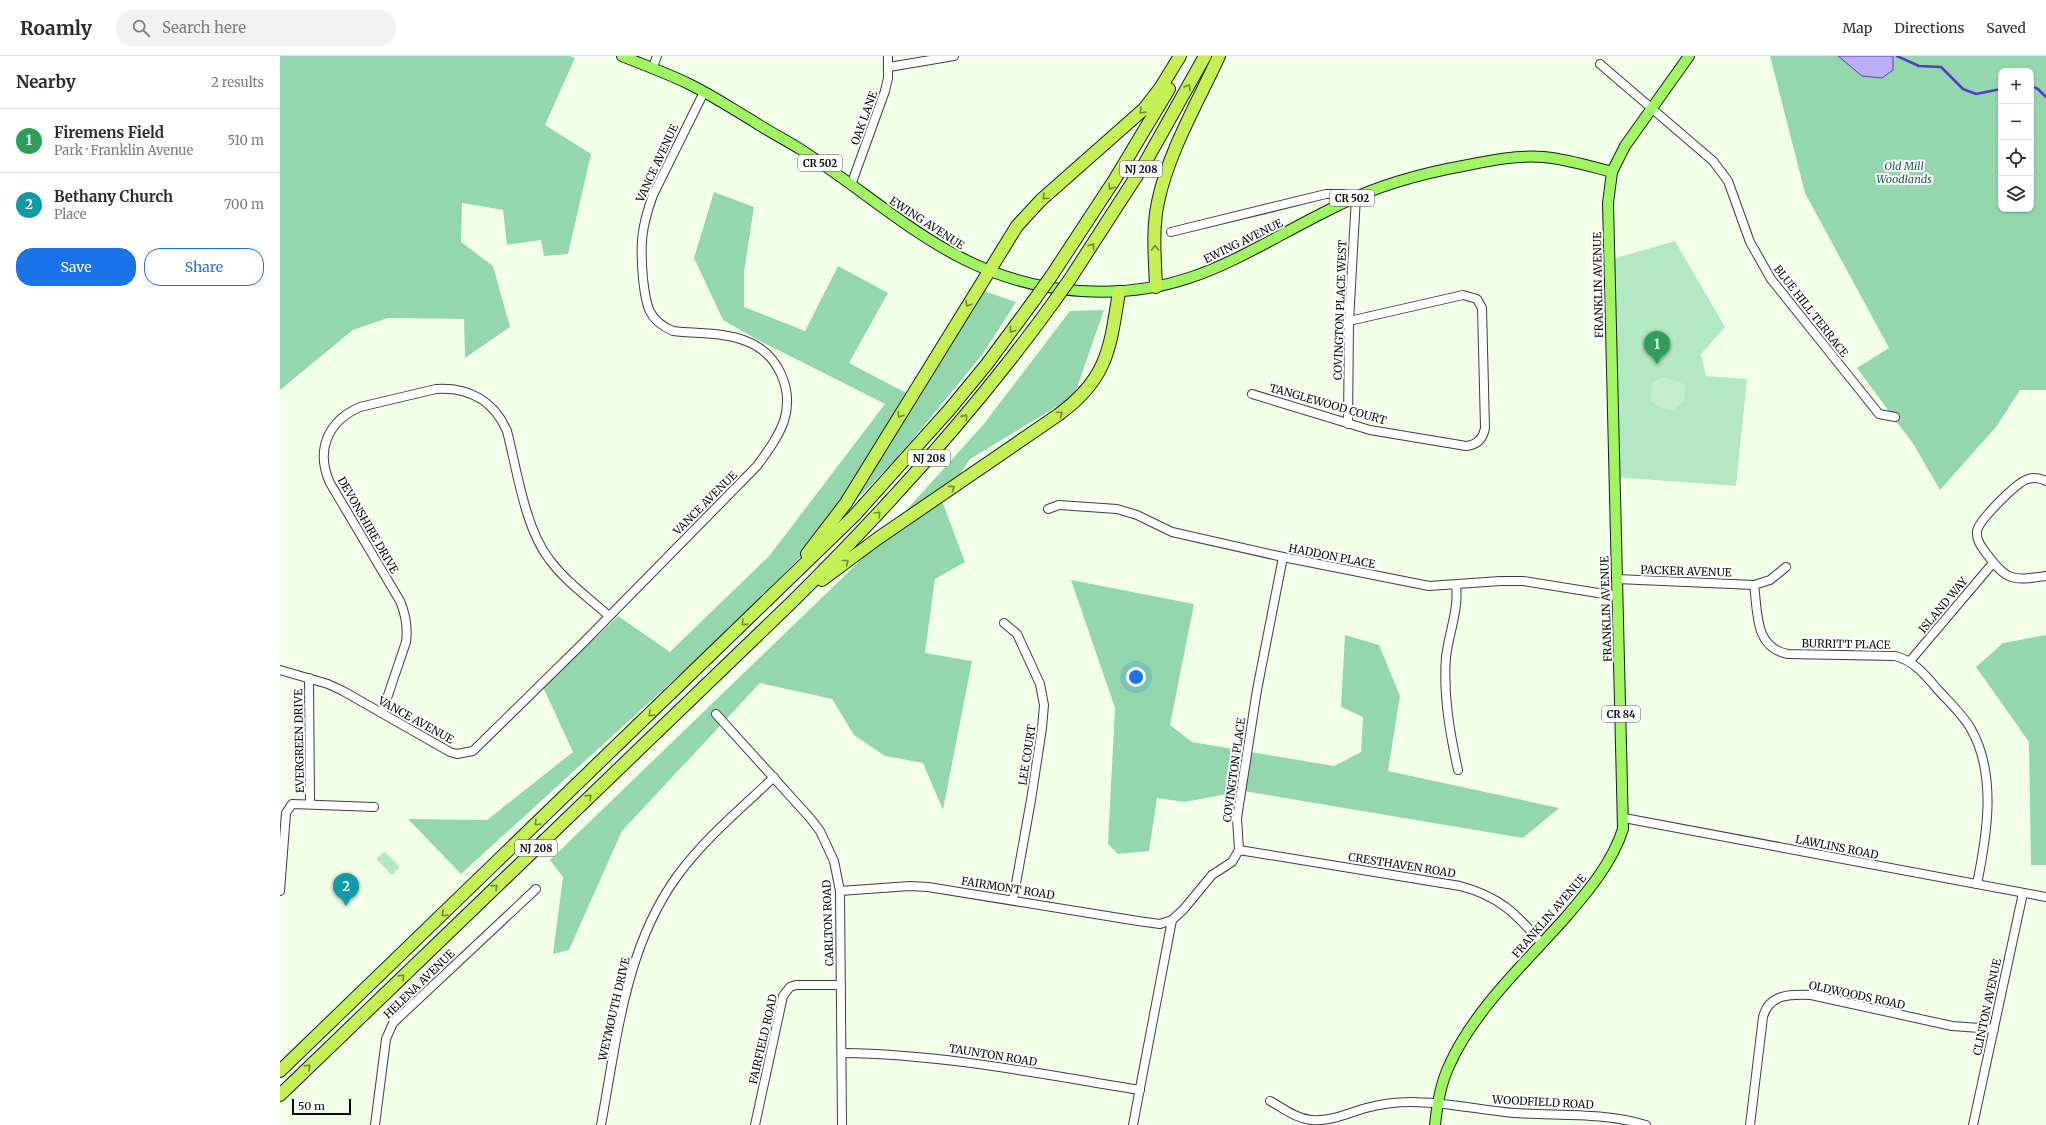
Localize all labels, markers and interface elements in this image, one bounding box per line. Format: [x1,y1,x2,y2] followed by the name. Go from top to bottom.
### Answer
[116,10,396,46] search box
[20,16,92,40] text: Roamly
[130,17,152,39] icon: search
[162,18,246,37] text: Search here
[1842,19,1872,37] text: Map
[1894,19,1964,37] text: Directions
[1986,19,2026,37] text: Saved
[1998,68,2034,212] map controls
[1998,68,2034,104] button: +
[16,71,76,93] text: Nearby
[211,74,264,91] text: 2 results
[1184,84,1191,91] one-way arrow
[848,89,880,147] street label: OAK LANE
[1998,104,2034,140] button: −
[1139,106,1147,113] one-way arrow
[632,122,681,205] street label: VANCE AVENUE
[54,123,164,142] text: Firemens Field
[26,132,32,149] text: 1
[227,132,264,149] text: 510 m
[1998,140,2034,176] button: locate
[54,142,193,159] text: Park · Franklin Avenue
[798,155,842,171] road number: CR 502
[1876,159,1932,186] park label: Old Mill Woodlands
[1120,161,1162,177] road number: NJ 208
[1998,176,2034,212] button: layers
[1108,183,1116,190] one-way arrow
[54,187,173,206] text: Bethany Church
[1330,190,1374,206] road number: CR 502
[1042,192,1049,199] one-way arrow
[887,194,967,252] street label: EWING AVENUE
[25,196,33,213] text: 2
[224,196,264,213] text: 700 m
[54,206,87,223] text: Place
[1201,216,1285,266] street label: EWING AVENUE
[1590,232,1606,338] street label: FRANKLIN AVENUE
[1331,239,1349,380] street label: COVINGTON PLACE WEST
[1087,243,1095,250] one-way arrow
[1151,245,1159,251] one-way arrow
[16,248,136,286] button: Save
[144,248,264,286] button: Share
[1771,262,1851,360] street label: BLUE HILL TERRACE
[965,300,972,307] one-way arrow
[1010,326,1017,333] one-way arrow
[1644,331,1670,364] pin: 1
[1268,381,1388,428] street label: TANGLEWOOD COURT
[897,411,904,418] one-way arrow
[1055,412,1062,419] one-way arrow
[960,415,967,422] one-way arrow
[908,450,950,466] road number: NJ 208
[670,468,740,538] street label: VANCE AVENUE
[335,474,401,576] street label: DEVONSHIRE DRIVE
[948,485,955,492] one-way arrow
[874,511,881,519] one-way arrow
[1287,541,1377,571] street label: HADDON PLACE
[1597,556,1615,662] street label: FRANKLIN AVENUE
[841,560,848,567] one-way arrow
[1640,562,1732,580] street label: PACKER AVENUE
[1916,573,1971,636] street label: ISLAND WAY
[741,619,749,626] one-way arrow
[1801,636,1891,652] street label: BURRITT PLACE
[1126,667,1146,687] your location
[291,689,307,793] street label: EVERGREEN DRIVE
[375,693,456,747] street label: VANCE AVENUE
[1602,706,1640,722] road number: CR 84
[648,709,656,717] one-way arrow
[1220,717,1248,823] street label: COVINGTON PLACE
[1015,723,1039,787] street label: LEE COURT
[584,794,592,802] one-way arrow
[534,818,542,826] one-way arrow
[1794,832,1880,862] street label: LAWLINS ROAD
[515,840,557,856] road number: NJ 208
[1347,850,1457,880] street label: CRESTHAVEN ROAD
[1509,871,1589,961] street label: FRANKLIN AVENUE
[333,873,359,906] pin: 2
[960,874,1056,902] street label: FAIRMONT ROAD
[819,880,837,966] street label: CARLTON ROAD
[490,884,498,892] one-way arrow
[441,909,448,916] one-way arrow
[381,947,457,1021] street label: HELENA AVENUE
[595,956,633,1063] street label: WEYMOUTH DRIVE
[1970,957,2004,1057] street label: CLINTON AVENUE
[397,974,405,982] one-way arrow
[1808,978,1906,1012] street label: OLDWOODS ROAD
[746,993,780,1085] street label: FAIRFIELD ROAD
[948,1041,1038,1069] street label: TAUNTON ROAD
[303,1065,311,1072] one-way arrow
[1491,1092,1594,1112] street label: WOODFIELD ROAD
[292,1097,351,1116] scale bar
[298,1099,325,1113] text: 50 m

